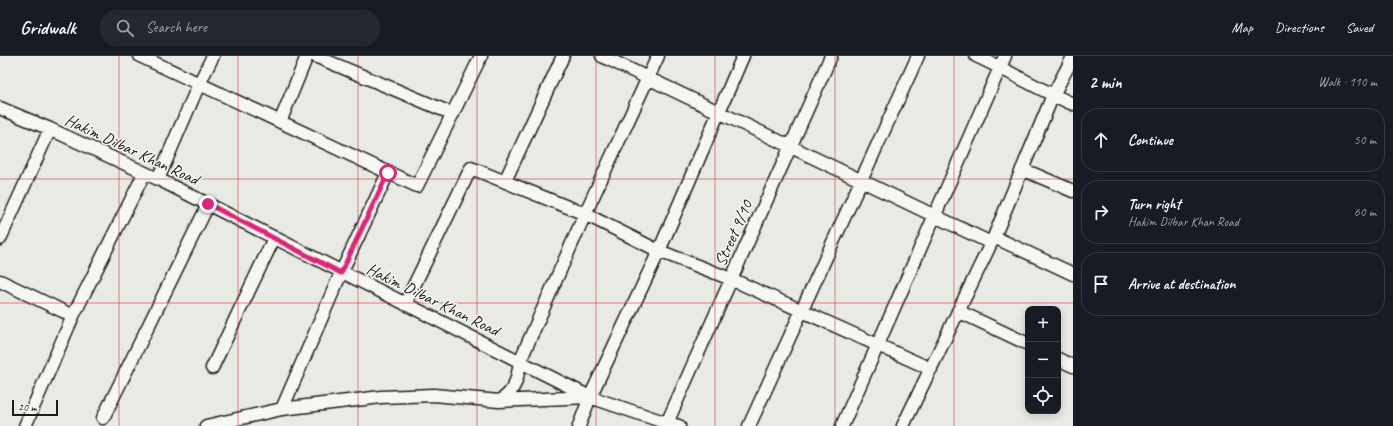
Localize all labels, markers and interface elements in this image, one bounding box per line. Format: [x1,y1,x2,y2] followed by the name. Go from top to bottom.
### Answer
[100,10,380,46] search box
[20,16,76,40] text: Gridwalk
[114,17,136,39] icon: search
[146,18,207,37] text: Search here
[1232,19,1253,36] text: Map
[1275,19,1324,36] text: Directions
[1346,19,1373,36] text: Saved
[1089,72,1122,93] text: 2 min
[1318,74,1377,90] text: Walk · 110 m
[62,109,205,191] street label: Hakim Dilbar Khan Road
[1090,129,1112,151] icon: ahead
[1128,131,1173,150] text: Continue
[1354,132,1376,148] text: 50 m
[379,164,397,182] route start
[199,195,217,213] route end
[1128,195,1181,214] text: Turn right
[710,196,758,269] street label: Street 9/10
[1090,201,1112,223] icon: right
[1354,204,1376,220] text: 60 m
[1128,214,1239,230] text: Hakim Dilbar Khan Road
[363,258,506,342] street label: Hakim Dilbar Khan Road
[1090,273,1112,295] icon: arrive
[1128,275,1235,294] text: Arrive at destination
[1025,306,1061,414] map controls
[1025,306,1061,342] button: +
[1025,342,1061,378] button: −
[1025,378,1061,414] button: locate
[12,398,58,417] scale bar
[18,400,37,414] text: 20 m

